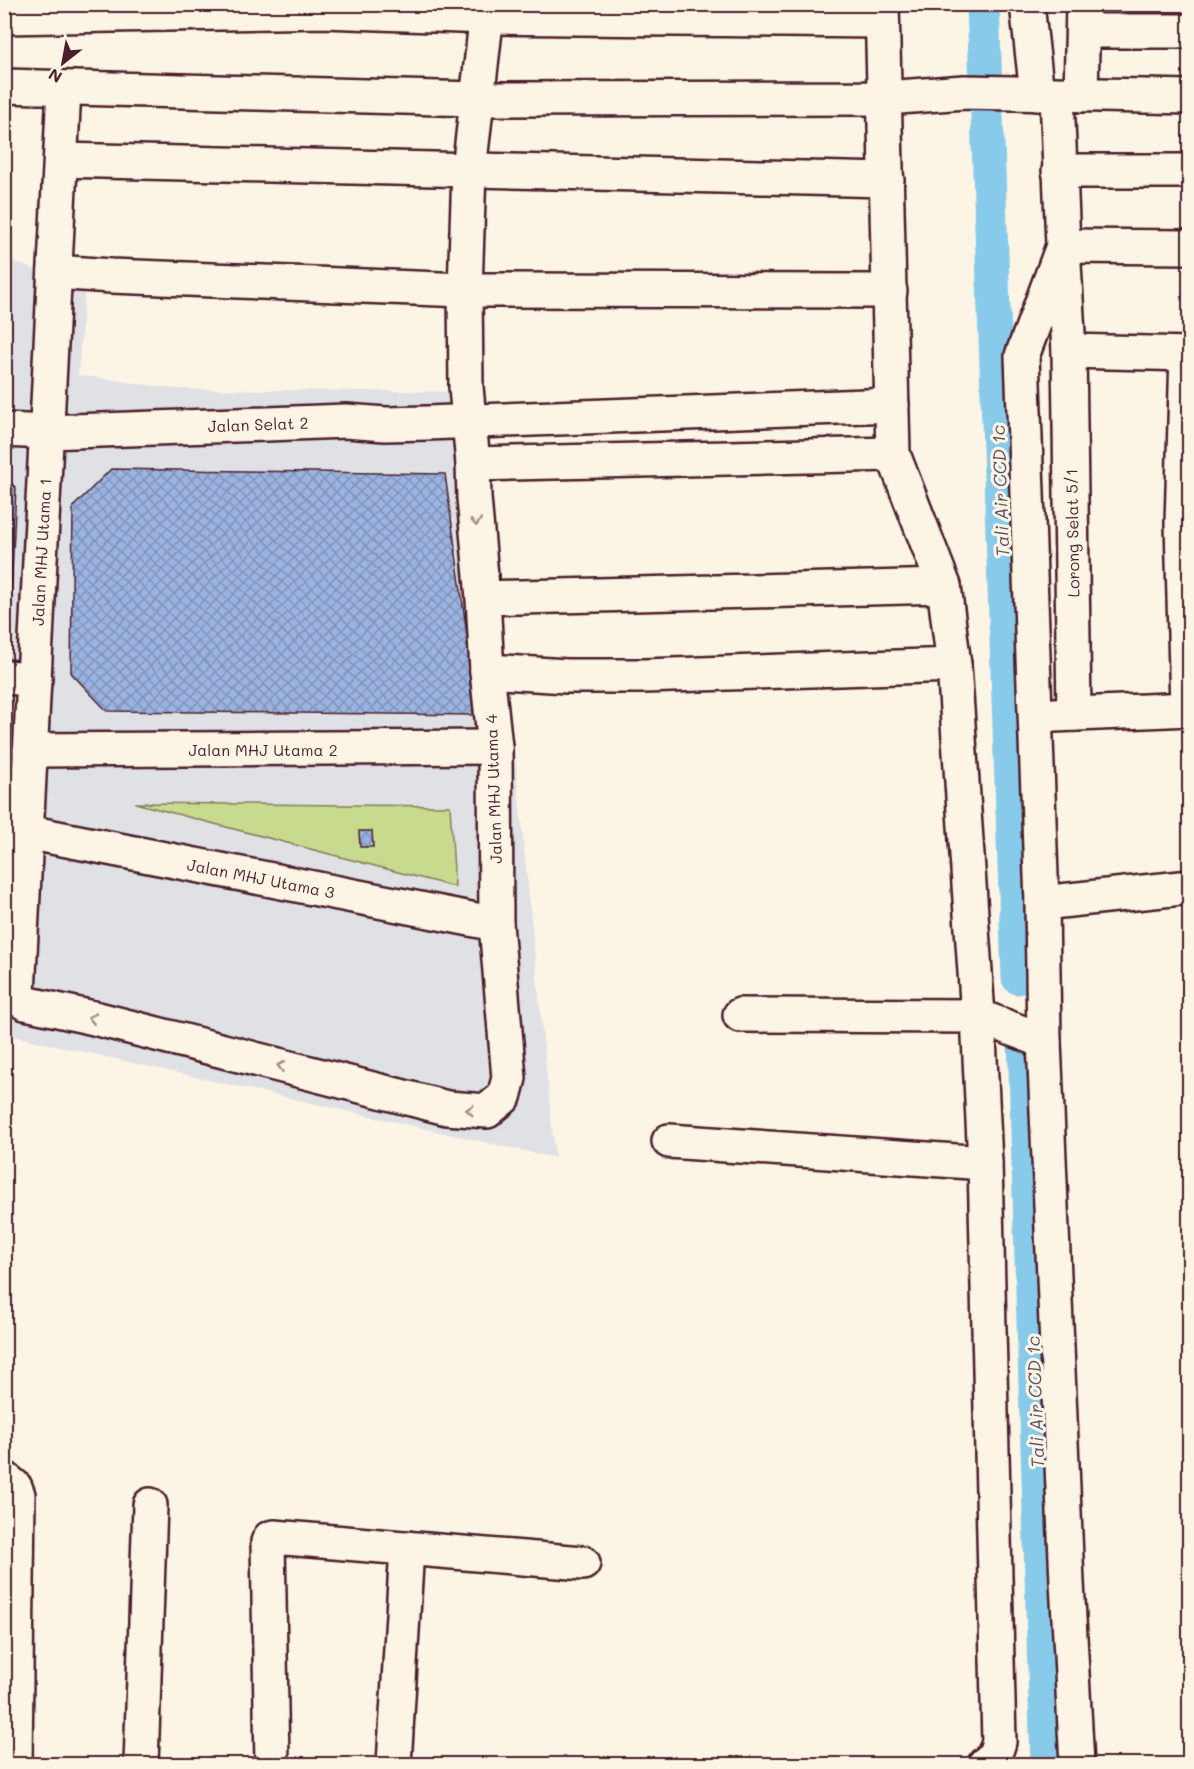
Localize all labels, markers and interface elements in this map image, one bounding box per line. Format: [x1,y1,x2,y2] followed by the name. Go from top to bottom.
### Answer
[33,33,93,93] north arrow
[44,64,66,88] text: N
[207,412,309,436] street label: Jalan Selat 2
[986,424,1014,558] water label: Tali Air CCD 1c
[1060,469,1084,597] street label: Lorong Selat 5/1
[27,478,55,626] street label: Jalan MHJ Utama 1
[469,517,482,527] one-way arrow
[480,713,506,864] street label: Jalan MHJ Utama 4
[188,739,338,760] street label: Jalan MHJ Utama 2
[186,853,336,903] street label: Jalan MHJ Utama 3
[87,1012,97,1025] one-way arrow
[276,1060,286,1073] one-way arrow
[466,1104,475,1117] one-way arrow
[1021,1335,1049,1469] water label: Tali Air CCD 1c

